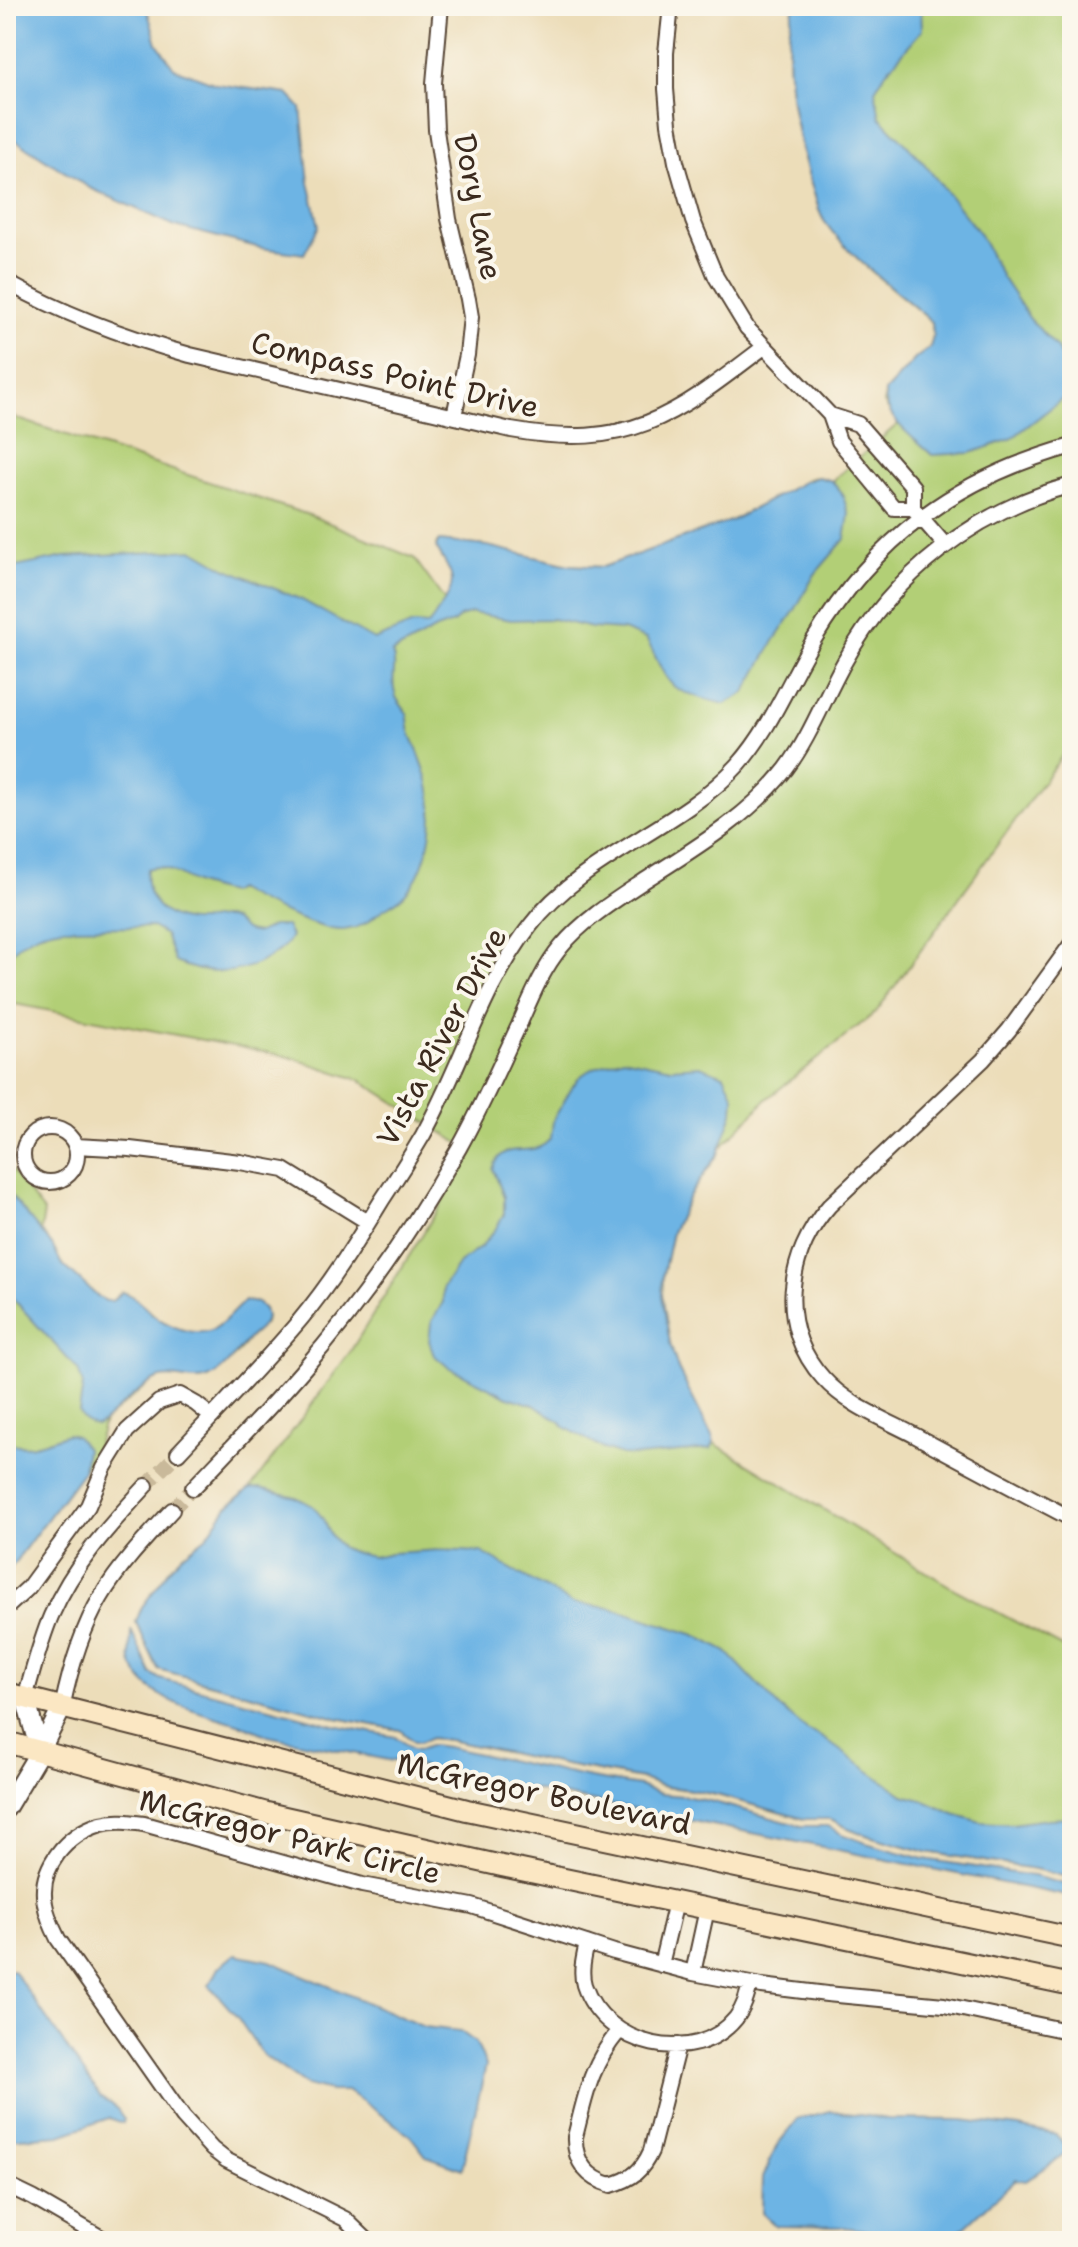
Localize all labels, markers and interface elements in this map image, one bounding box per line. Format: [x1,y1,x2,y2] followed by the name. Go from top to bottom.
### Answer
[444,130,513,284] street label: Dory Lane
[247,321,543,428] street label: Compass Point Drive
[367,920,517,1153] street label: Vista River Drive
[393,1742,695,1845] street label: McGregor Boulevard
[135,1779,445,1894] street label: McGregor Park Circle

